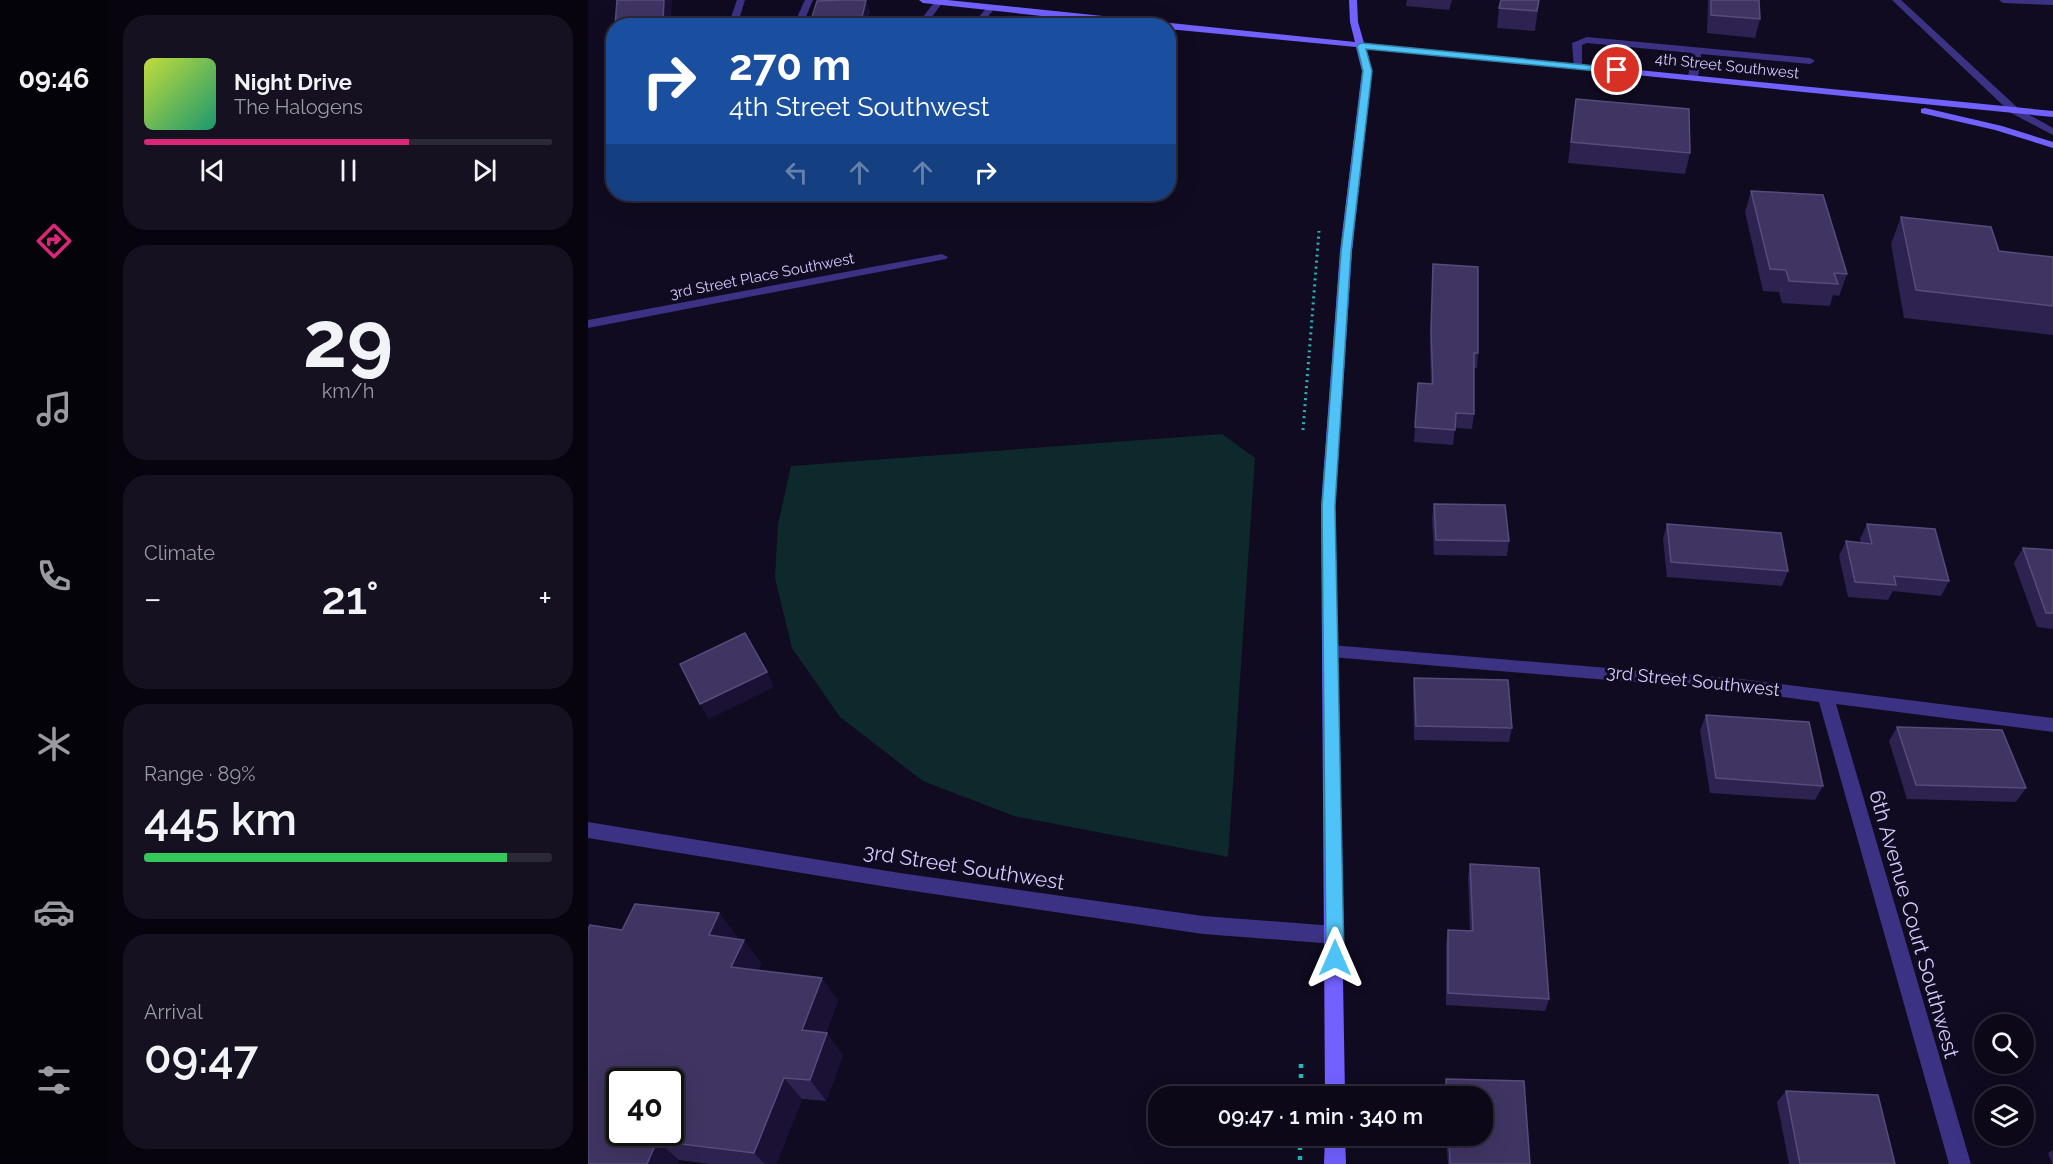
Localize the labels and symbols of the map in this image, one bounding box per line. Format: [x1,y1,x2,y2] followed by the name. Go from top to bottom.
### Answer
[1591,44,1642,95] pin
[1654,49,1800,83] street label: 4th Street Southwest
[668,249,856,303] street label: 3rd Street Place Southwest
[1605,661,1781,700] street label: 3rd Street Southwest
[1864,787,1965,1061] street label: 6th Avenue Court Southwest
[862,838,1066,895] street label: 3rd Street Southwest
[1303,926,1367,990] position arrow
[606,1068,684,1146] speed limit sign: 40

